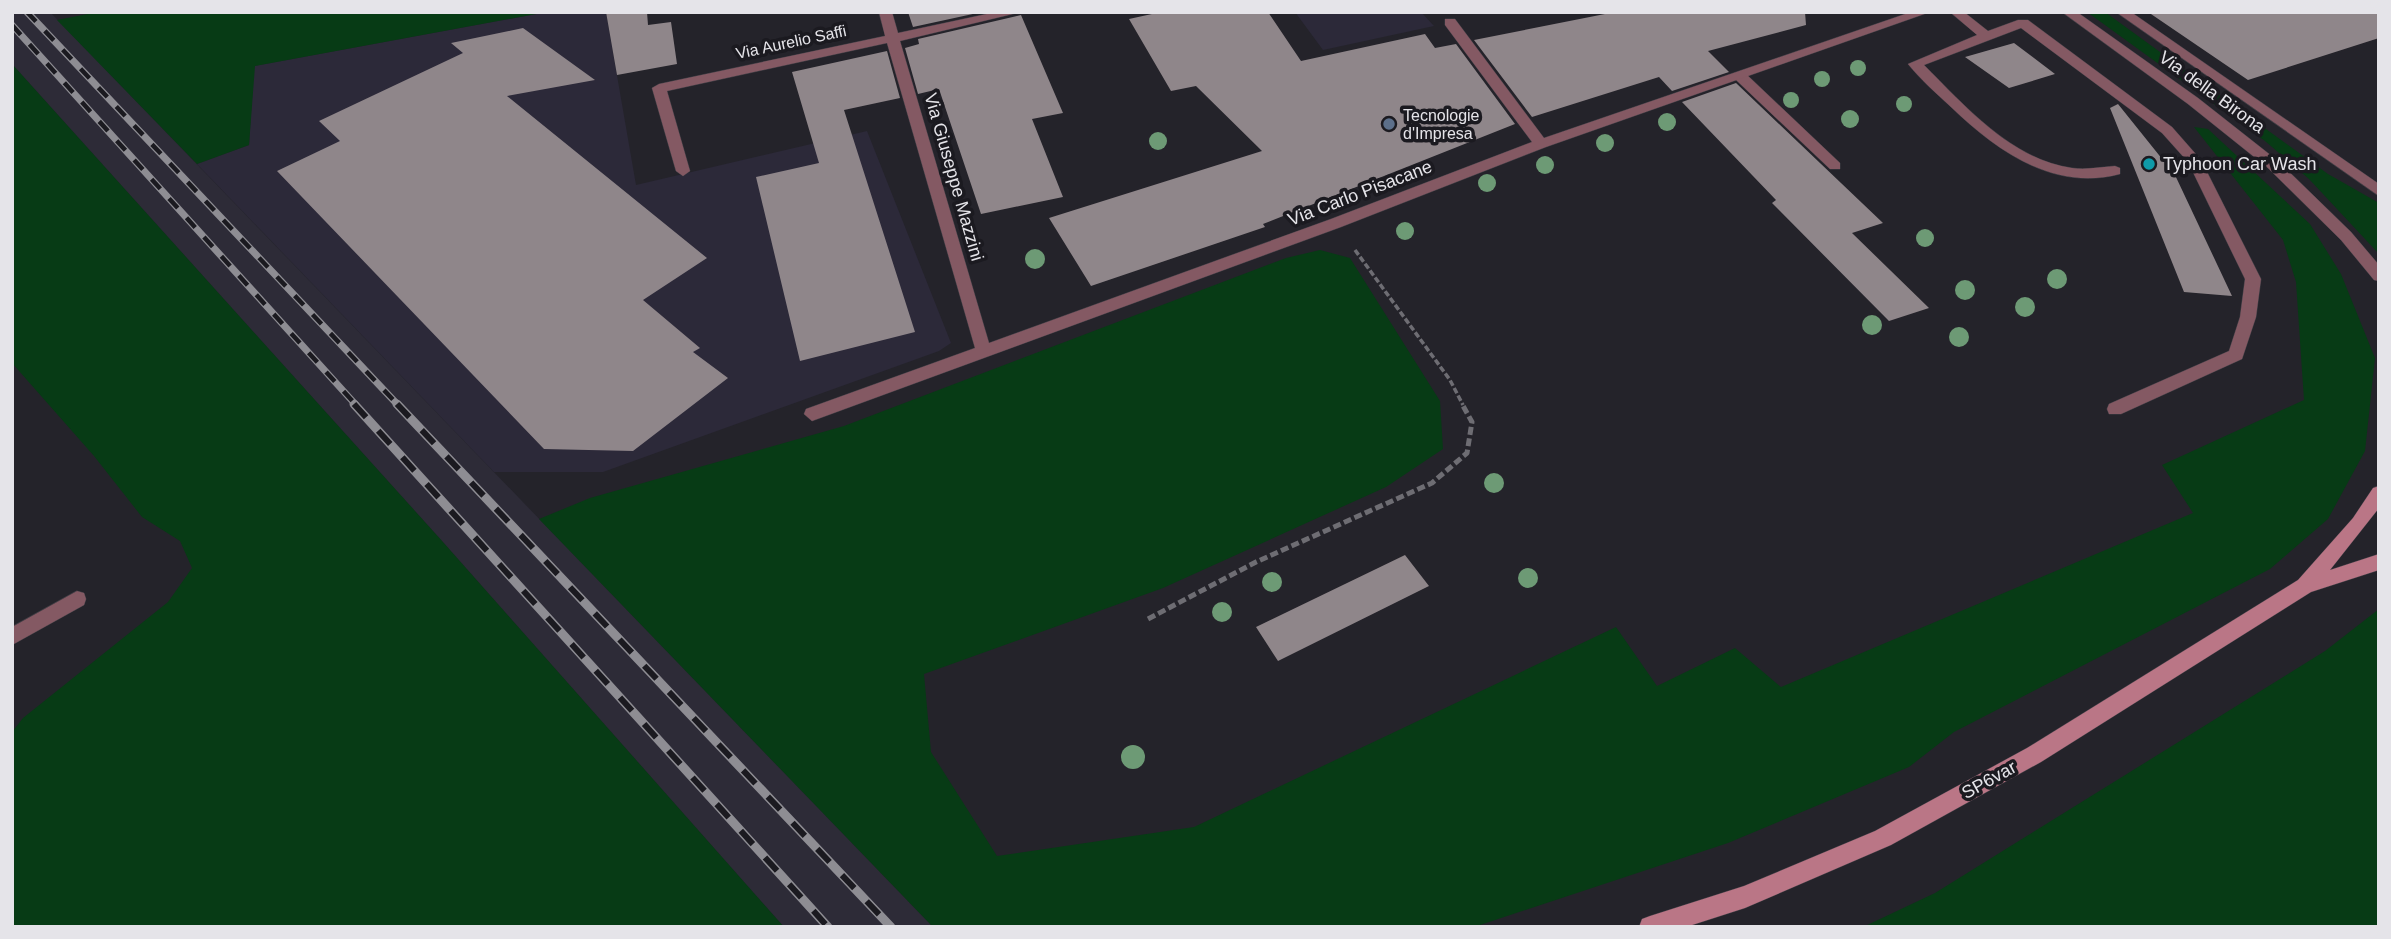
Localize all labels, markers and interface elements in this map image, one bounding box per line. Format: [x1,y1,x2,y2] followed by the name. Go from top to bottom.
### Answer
[734,22,848,62] street label: Via Aurelio Saffi
[2155,47,2270,138] street label: Via della Birona
[920,91,988,263] street label: Via Giuseppe Mazzini
[1403,107,1480,142] place label: Tecnologie d'Impresa
[1381,116,1397,132] marker: Tecnologie d'Impresa
[2163,154,2316,174] place label: Typhoon Car Wash
[1285,156,1435,230] street label: Via Carlo Pisacane
[2141,156,2157,172] marker: Typhoon Car Wash
[1958,757,2020,803] street label: SP6var

